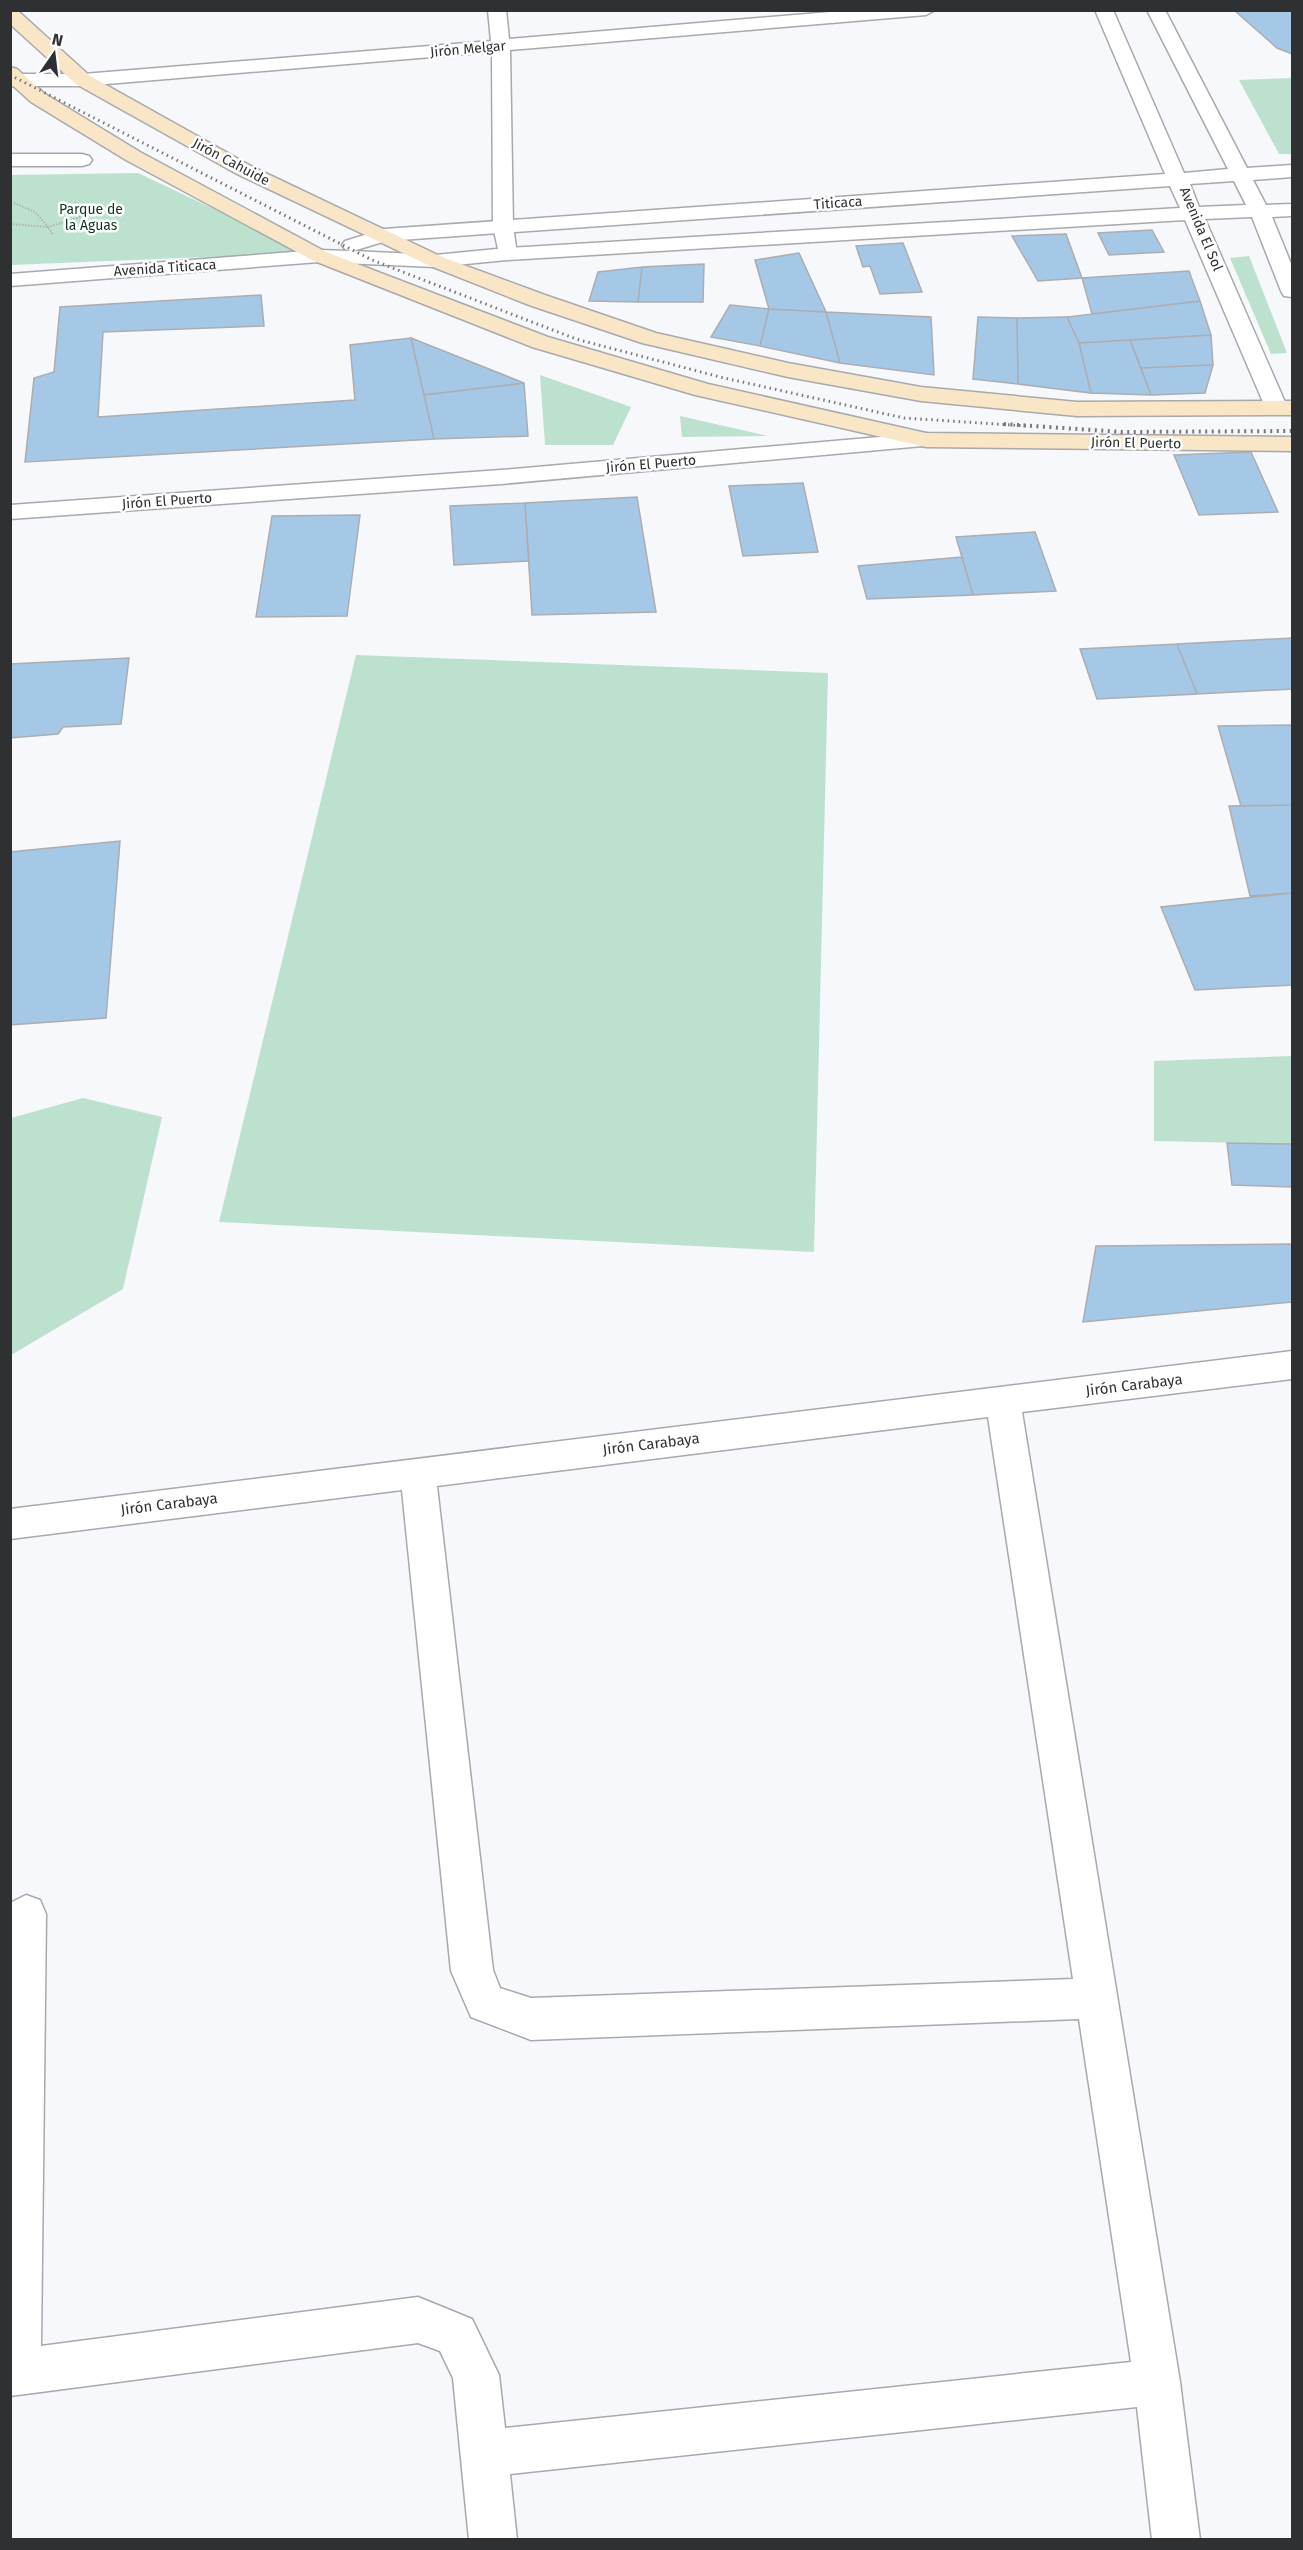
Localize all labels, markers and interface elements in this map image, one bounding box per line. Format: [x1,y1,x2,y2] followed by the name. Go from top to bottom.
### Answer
[24,24,84,84] north arrow
[50,29,65,50] text: N
[429,37,507,61] street label: Jirón Melgar
[190,135,272,189] street label: Jirón Cahuide
[1176,185,1226,273] street label: Avenida El Sol
[813,193,863,213] street label: Titicaca
[59,201,123,234] park label: Parque de la Aguas
[113,256,217,280] street label: Avenida Titicaca
[1091,434,1181,452] street label: Jirón El Puerto
[605,452,697,476] street label: Jirón El Puerto
[121,489,213,513] street label: Jirón El Puerto
[1085,1370,1183,1400] street label: Jirón Carabaya
[602,1429,700,1459] street label: Jirón Carabaya
[120,1489,218,1519] street label: Jirón Carabaya

